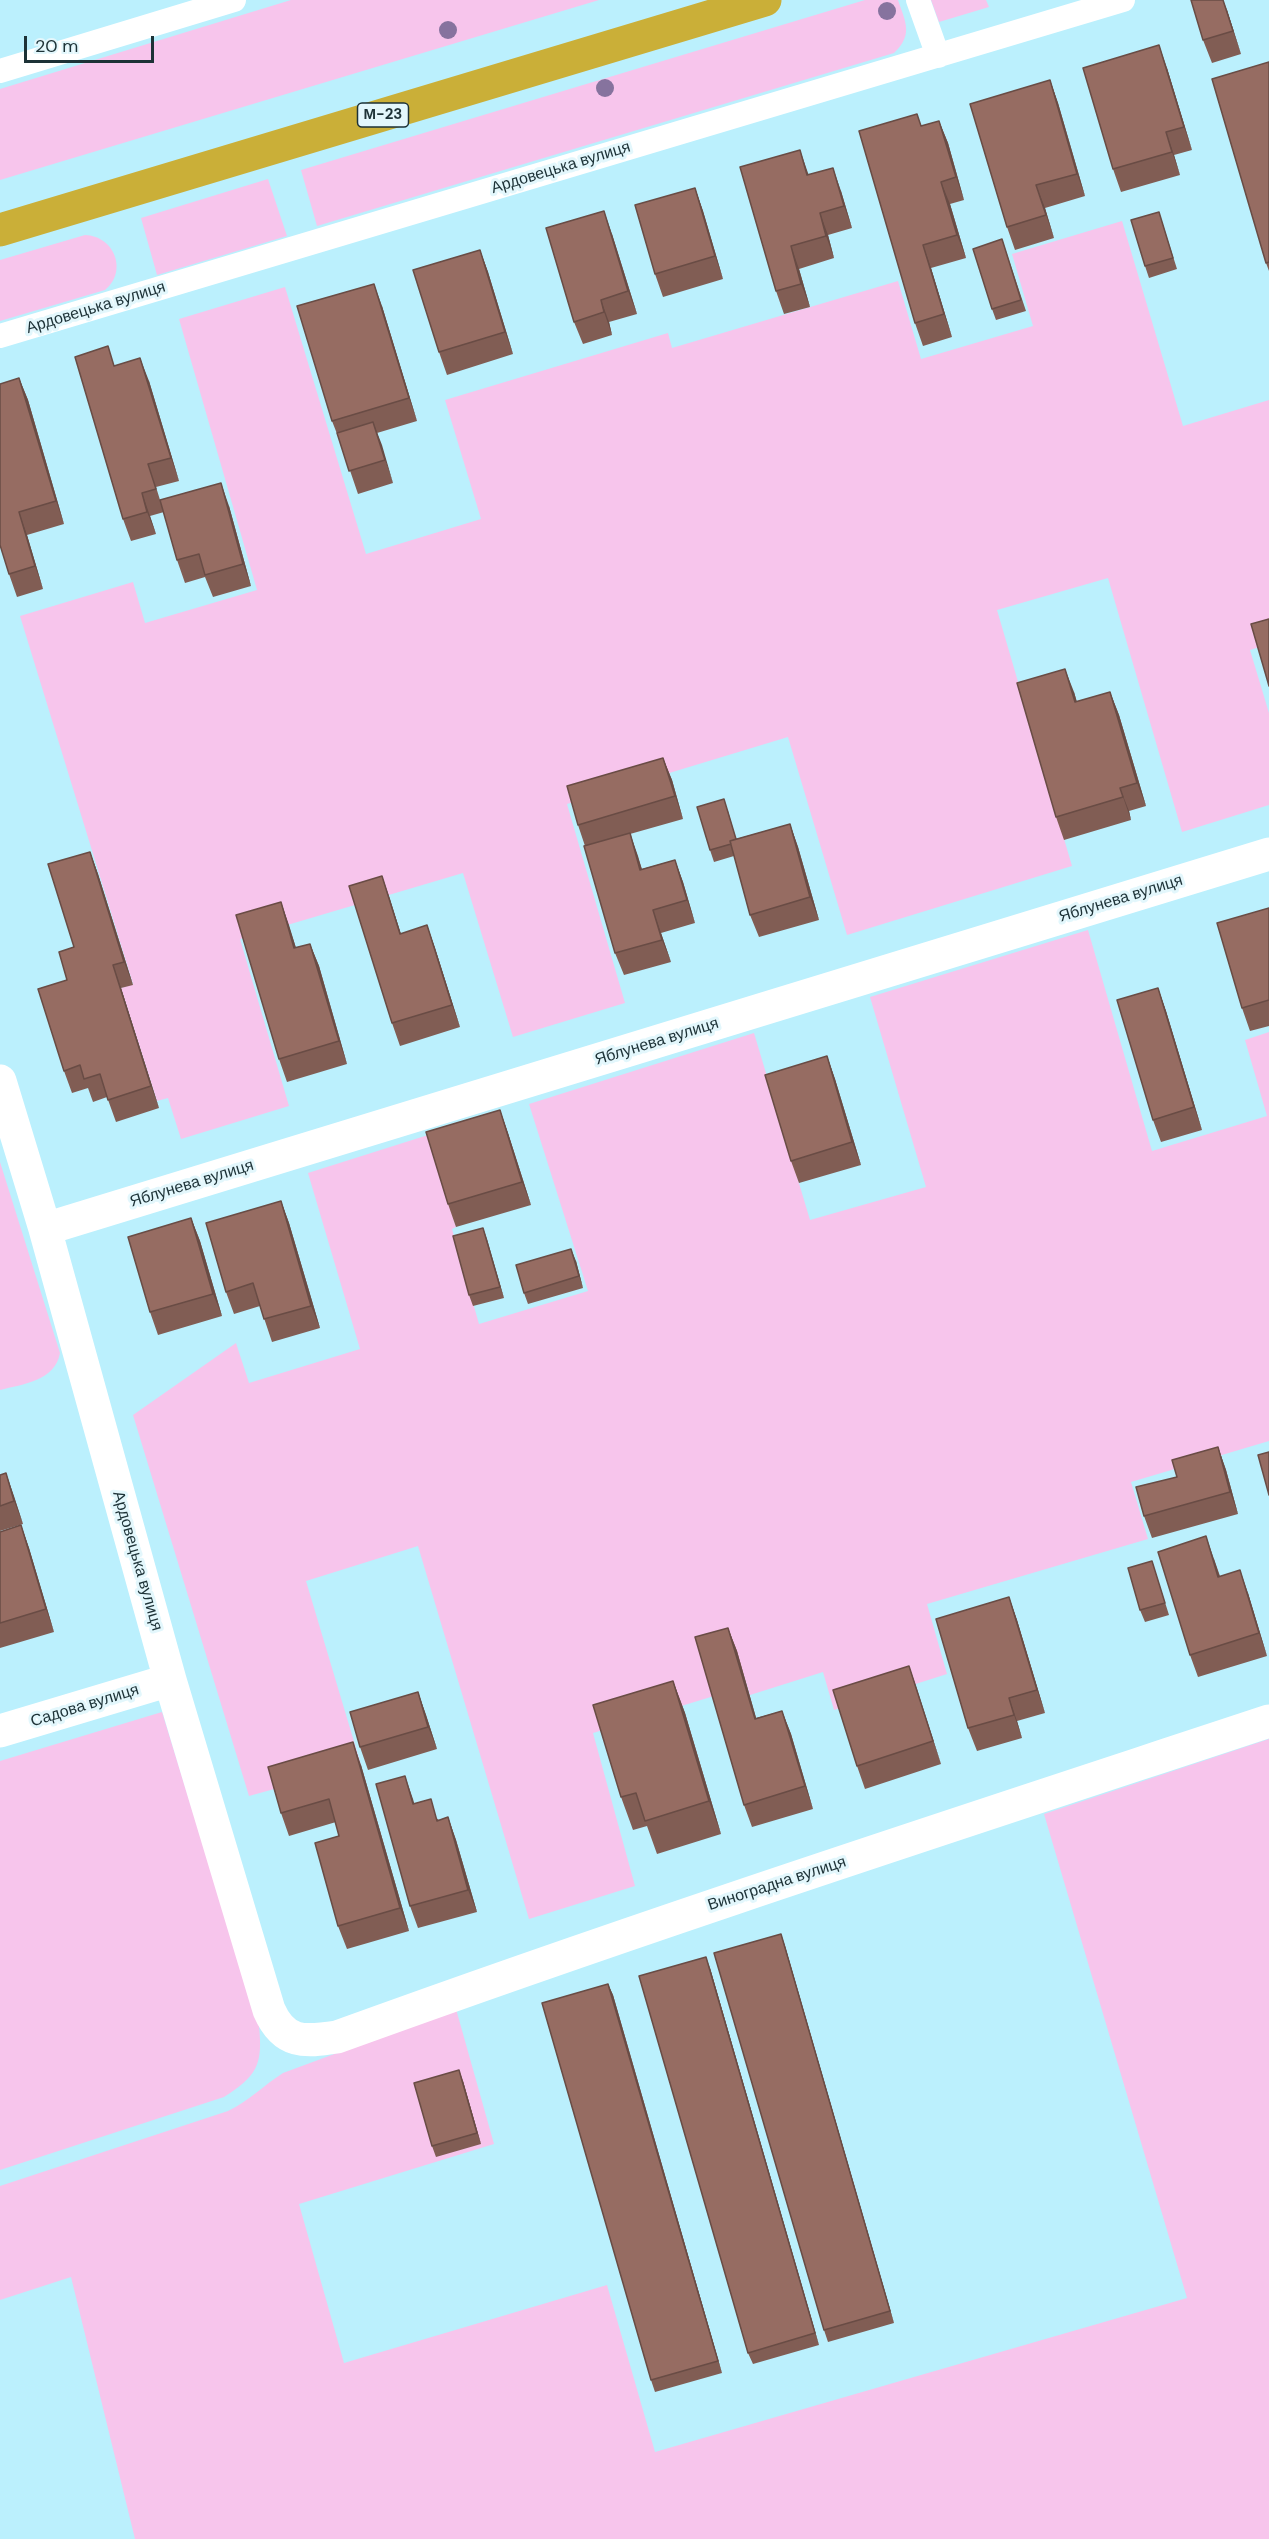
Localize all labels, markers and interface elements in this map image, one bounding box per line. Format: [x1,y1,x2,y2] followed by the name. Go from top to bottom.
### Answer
[27,24,158,62] scale bar
[35,34,78,58] text: 20 m
[358,103,409,127] road number: М-23
[489,138,633,198] street label: Ардовецька вулиця
[24,278,168,338] street label: Ардовецька вулиця
[1057,871,1185,927] street label: Яблунева вулиця
[593,1014,721,1070] street label: Яблунева вулиця
[128,1156,256,1212] street label: Яблунева вулиця
[108,1489,166,1633] street label: Ардовецька вулиця
[29,1680,141,1732] street label: Садова вулиця
[705,1853,849,1915] street label: Виноградна вулиця

